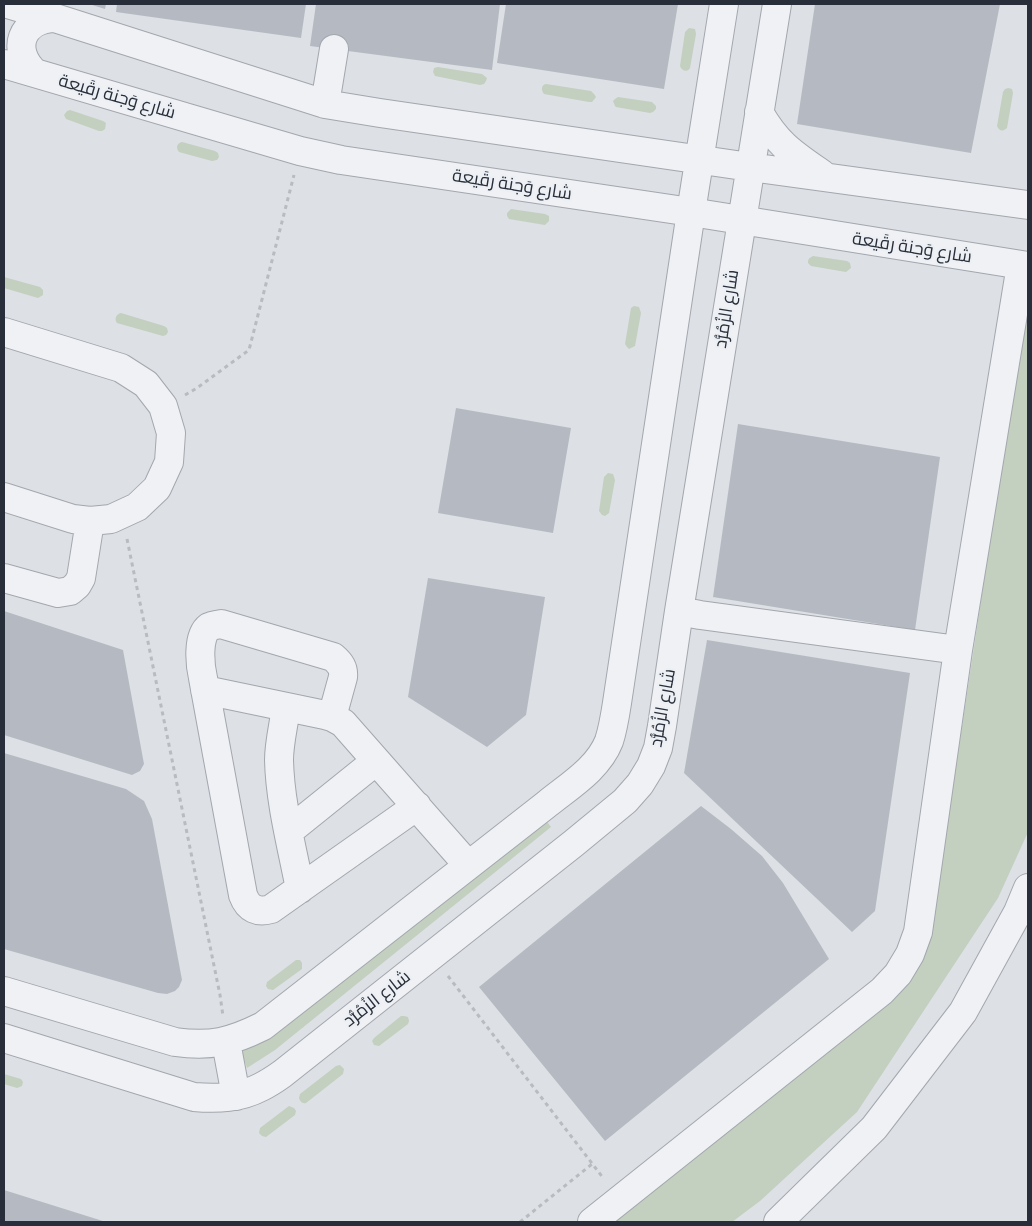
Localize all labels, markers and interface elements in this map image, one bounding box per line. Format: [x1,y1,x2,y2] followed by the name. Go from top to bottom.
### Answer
[56,70,178,124] street label: شارع وَجنة رقَيعة
[451,165,573,205] street label: شارع وَجنة رقَيعة
[851,228,973,268] street label: شارع وَجنة رقَيعة
[710,268,744,350] street label: شارع الزُمُرُّد
[645,667,681,749] street label: شارع الزُمُرُّد
[339,966,415,1032] street label: شارع الزُمُرُّد

